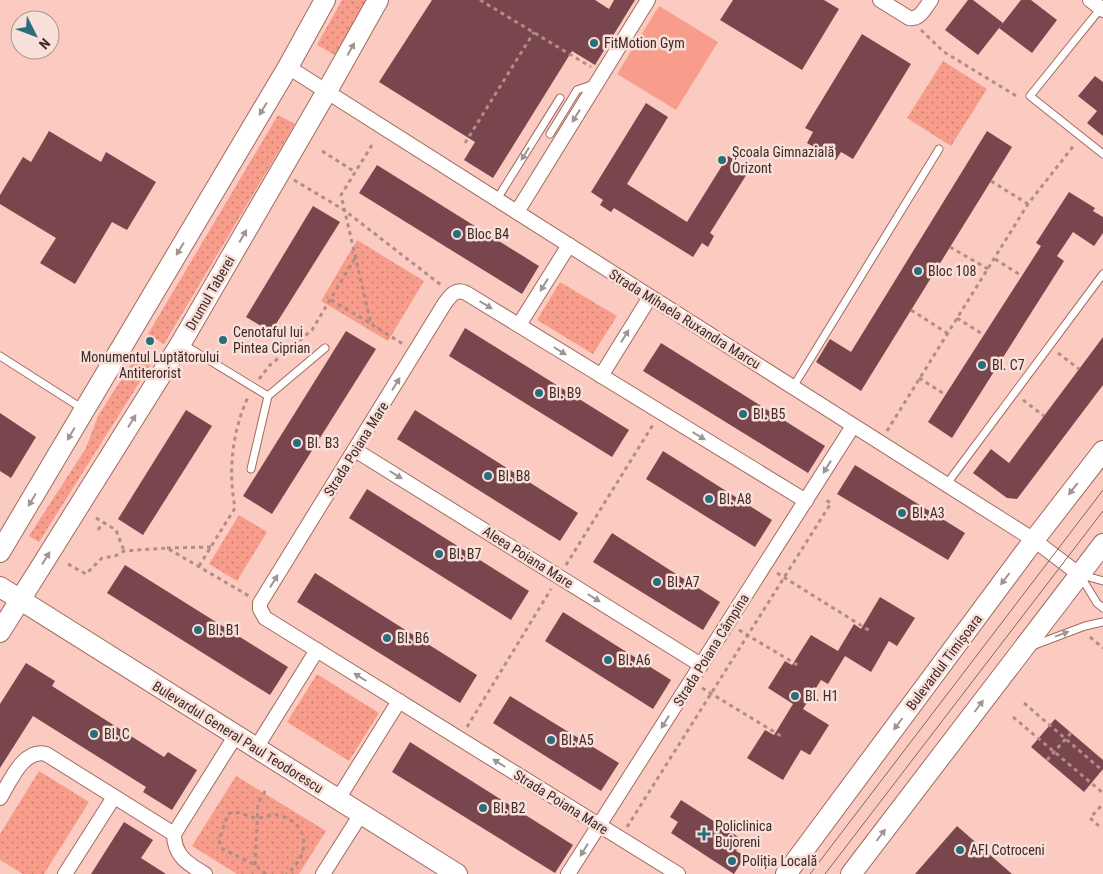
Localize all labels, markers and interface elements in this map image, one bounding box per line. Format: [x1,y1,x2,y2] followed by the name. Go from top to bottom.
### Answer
[10,10,60,60] north arrow
[36,35,53,52] text: N
[604,35,685,51] place label: FitMotion Gym
[588,37,600,49] marker: FitMotion Gym
[346,42,355,55] one-way arrow
[258,103,267,116] one-way arrow
[572,110,581,123] one-way arrow
[732,144,834,176] place label: Școala Gimnazială Orizont
[520,148,529,161] one-way arrow
[716,154,728,166] marker: Școala Gimnazială Orizont
[467,226,509,242] place label: Bloc B4
[451,228,463,240] marker: Bloc B4
[239,230,248,243] one-way arrow
[175,243,184,256] one-way arrow
[182,253,238,333] street label: Drumul Taberei
[928,263,976,279] place label: Bloc 108
[912,265,924,277] marker: Bloc 108
[606,266,764,372] street label: Strada Mihaela Ruxandra Marcu
[539,278,548,292] one-way arrow
[480,301,493,310] one-way arrow
[233,324,310,356] place label: Cenotaful lui Pintea Ciprian
[621,329,630,343] one-way arrow
[217,334,229,346] marker: Cenotaful lui Pintea Ciprian
[144,335,156,347] marker: Monumentul Luptătorului Antiterorist
[554,346,567,355] one-way arrow
[81,349,219,381] place label: Monumentul Luptătorului Antiterorist
[992,357,1025,373] place label: Bl. C7
[976,359,988,371] marker: Bl. C7
[391,377,400,390] one-way arrow
[549,385,581,401] place label: Bl. B9
[533,387,545,399] marker: Bl. B9
[321,398,392,499] street label: Strada Poiana Mare
[753,406,785,422] place label: Bl. B5
[737,408,749,420] marker: Bl. B5
[128,414,137,427] one-way arrow
[67,427,75,442] one-way arrow
[692,431,705,440] one-way arrow
[307,435,339,451] place label: Bl. B3
[291,437,303,449] marker: Bl. B3
[823,460,832,473] one-way arrow
[498,468,530,484] place label: Bl. B8
[482,470,494,482] marker: Bl. B8
[390,471,403,480] one-way arrow
[1068,483,1078,496] one-way arrow
[719,491,752,507] place label: Bl. A8
[703,493,715,505] marker: Bl. A8
[27,494,36,507] one-way arrow
[912,505,945,521] place label: Bl. A3
[896,507,908,519] marker: Bl. A3
[480,523,577,591] street label: Aleea Poiana Mare
[449,546,481,562] place label: Bl. B7
[433,548,445,560] marker: Bl. B7
[41,552,51,565] one-way arrow
[1000,572,1010,586] one-way arrow
[667,574,700,590] place label: Bl. A7
[269,575,278,588] one-way arrow
[651,576,663,588] marker: Bl. A7
[670,591,752,709] street label: Strada Poiana Câmpina
[587,594,600,603] one-way arrow
[903,611,986,714] street label: Bulevardul Timișoara
[208,622,240,638] place label: Bl. B1
[192,624,204,636] marker: Bl. B1
[397,630,429,646] place label: Bl. B6
[1055,630,1070,638] one-way arrow
[381,632,393,644] marker: Bl. B6
[618,652,651,668] place label: Bl. A6
[602,654,614,666] marker: Bl. A6
[354,673,367,682] one-way arrow
[150,678,326,796] street label: Bulevardul General Paul Teodorescu
[805,688,838,704] place label: Bl. H1
[789,690,801,702] marker: Bl. H1
[974,700,985,713] one-way arrow
[660,715,670,729] one-way arrow
[892,717,903,730] one-way arrow
[104,726,130,742] place label: Bl. C
[88,728,100,740] marker: Bl. C
[561,732,594,748] place label: Bl. A5
[545,734,557,746] marker: Bl. A5
[492,758,505,767] one-way arrow
[511,767,612,838] street label: Strada Poiana Mare
[493,800,525,816] place label: Bl. B2
[477,802,489,814] marker: Bl. B2
[715,818,772,850] place label: Policlinica Bujoreni
[697,827,711,841] marker: Policlinica Bujoreni
[875,829,886,842] one-way arrow
[970,842,1045,858] place label: AFI Cotroceni
[579,843,589,856] one-way arrow
[954,844,966,856] marker: AFI Cotroceni
[742,853,817,870] place label: Poliția Locală
[726,855,738,867] marker: Poliția Locală

